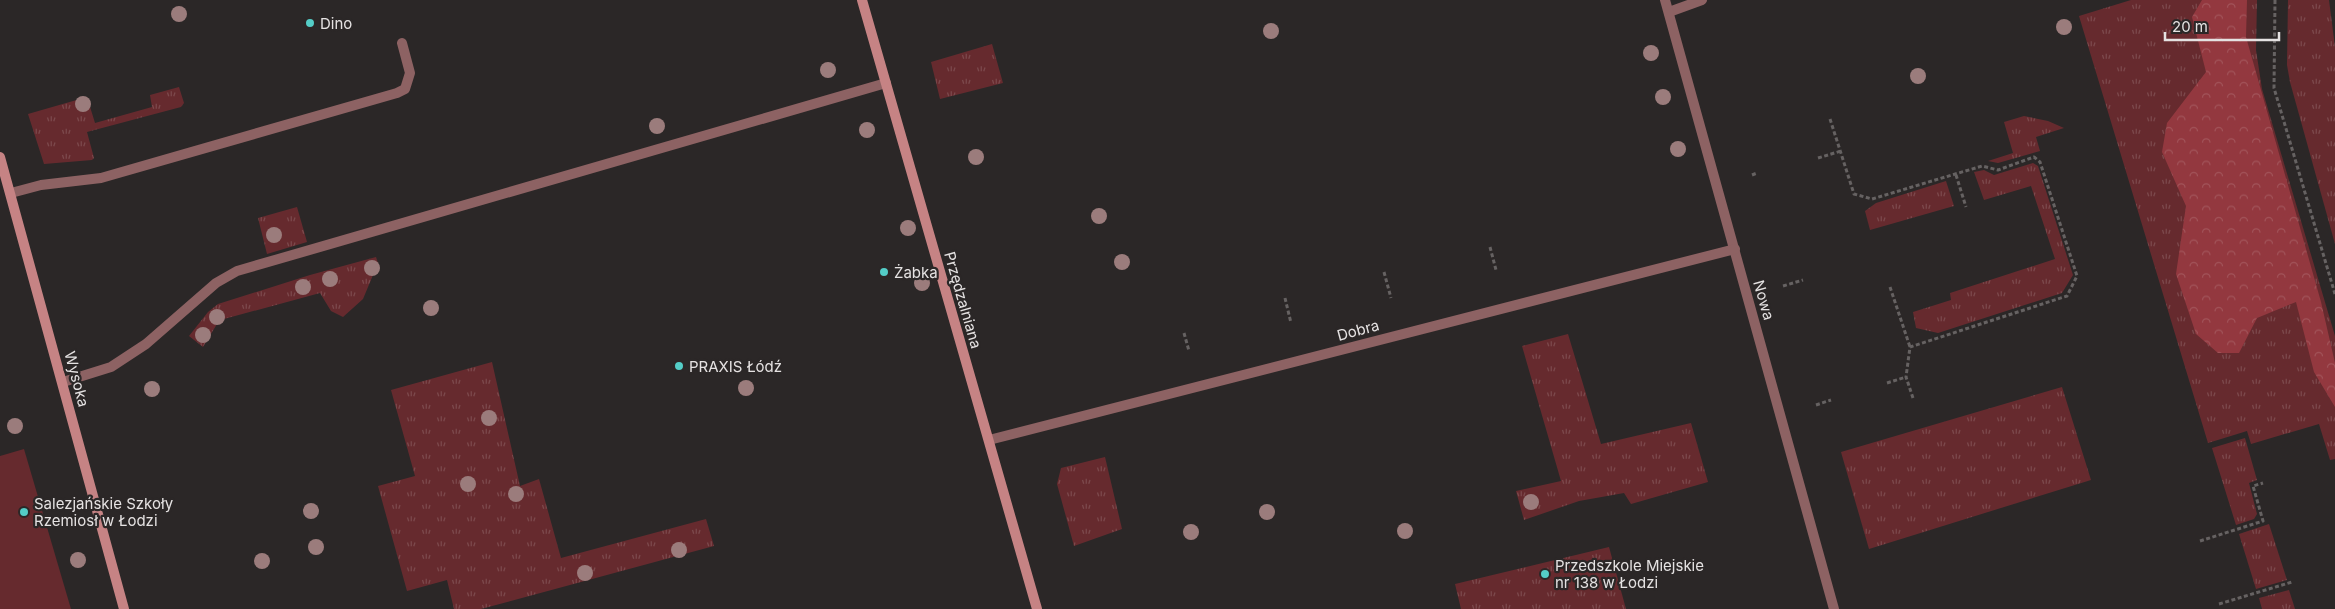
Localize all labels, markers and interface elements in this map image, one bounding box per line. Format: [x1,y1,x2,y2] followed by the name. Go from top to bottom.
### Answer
[2165,10,2279,42] scale bar
[320,14,352,33] place label: Dino
[304,17,316,29] marker: Dino
[2172,17,2208,36] text: 20 m
[940,249,986,351] street label: Przędzalniana
[894,263,938,282] place label: Żabka
[878,266,890,278] marker: Żabka
[1749,278,1779,322] street label: Nowa
[1335,315,1381,345] street label: Dobra
[60,349,94,409] street label: Wysoka
[689,357,782,376] place label: PRAXIS Łódź
[673,360,685,372] marker: PRAXIS Łódź
[34,494,174,530] place label: Salezjańskie Szkoły Rzemiosł w Łodzi
[18,506,30,518] marker: Salezjańskie Szkoły Rzemiosł w Łodzi
[1555,556,1704,592] place label: Przedszkole Miejskie nr 138 w Łodzi
[1539,568,1551,580] marker: Przedszkole Miejskie nr 138 w Łodzi

